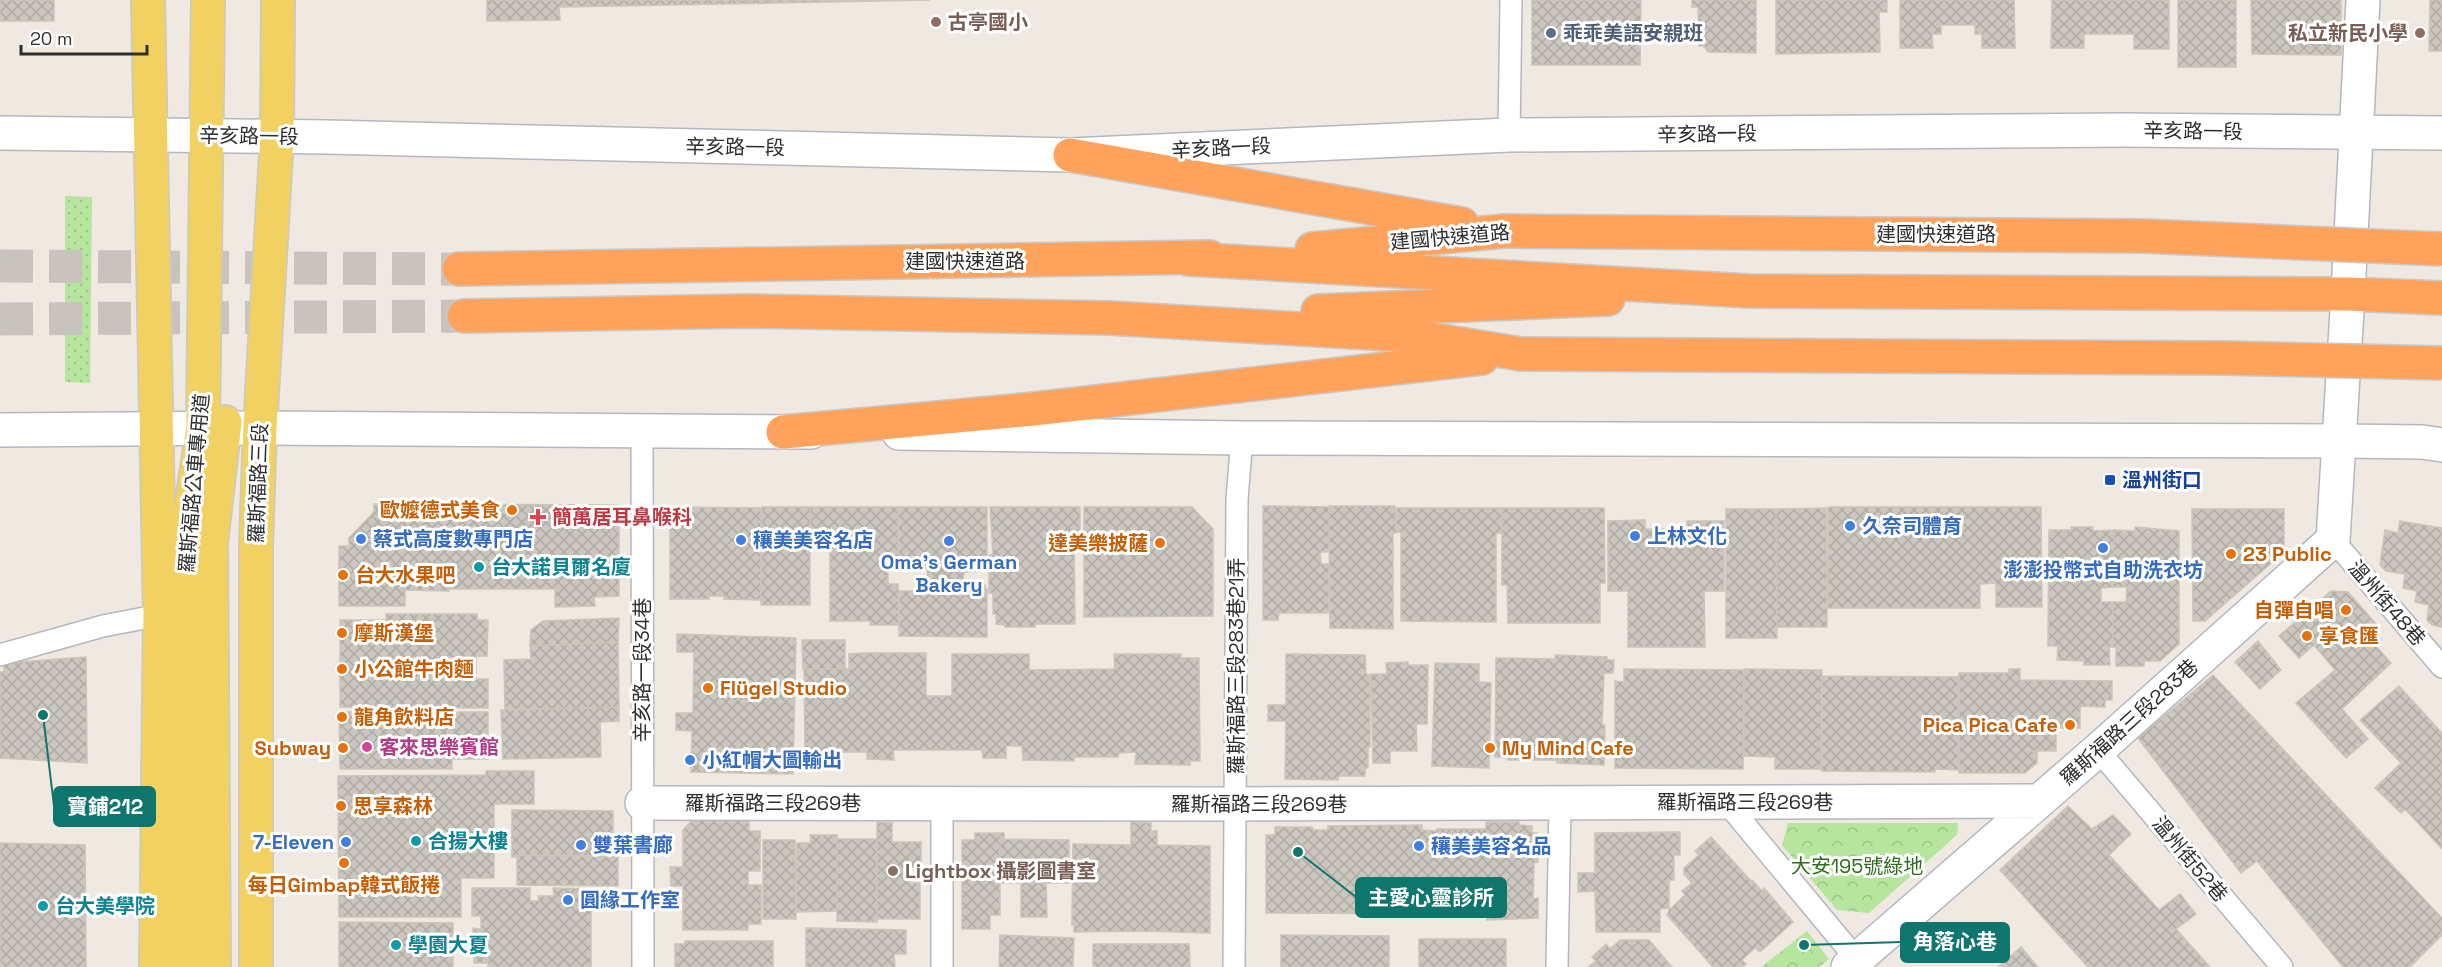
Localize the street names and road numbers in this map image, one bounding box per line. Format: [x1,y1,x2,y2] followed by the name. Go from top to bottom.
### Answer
[2143,117,2243,145] street label: 辛亥路一段
[1657,120,1757,148] street label: 辛亥路一段
[199,122,299,150] street label: 辛亥路一段
[1170,132,1272,164] street label: 辛亥路一段
[685,133,785,161] street label: 辛亥路一段
[1389,219,1511,255] street label: 建國快速道路
[1876,221,1996,247] street label: 建國快速道路
[905,248,1025,274] street label: 建國快速道路
[173,392,215,574] street label: 羅斯福路公車專用道
[243,423,273,543] street label: 羅斯福路三段
[2343,555,2431,651] street label: 溫州街48巷
[1223,557,1249,775] street label: 羅斯福路三段283巷21弄
[629,598,655,742] street label: 辛亥路一段34巷
[2055,653,2203,791] street label: 羅斯福路三段283巷
[1657,789,1833,815] street label: 羅斯福路三段269巷
[685,790,861,816] street label: 羅斯福路三段269巷
[1171,791,1347,817] street label: 羅斯福路三段269巷
[2147,811,2233,907] street label: 溫州街52巷

